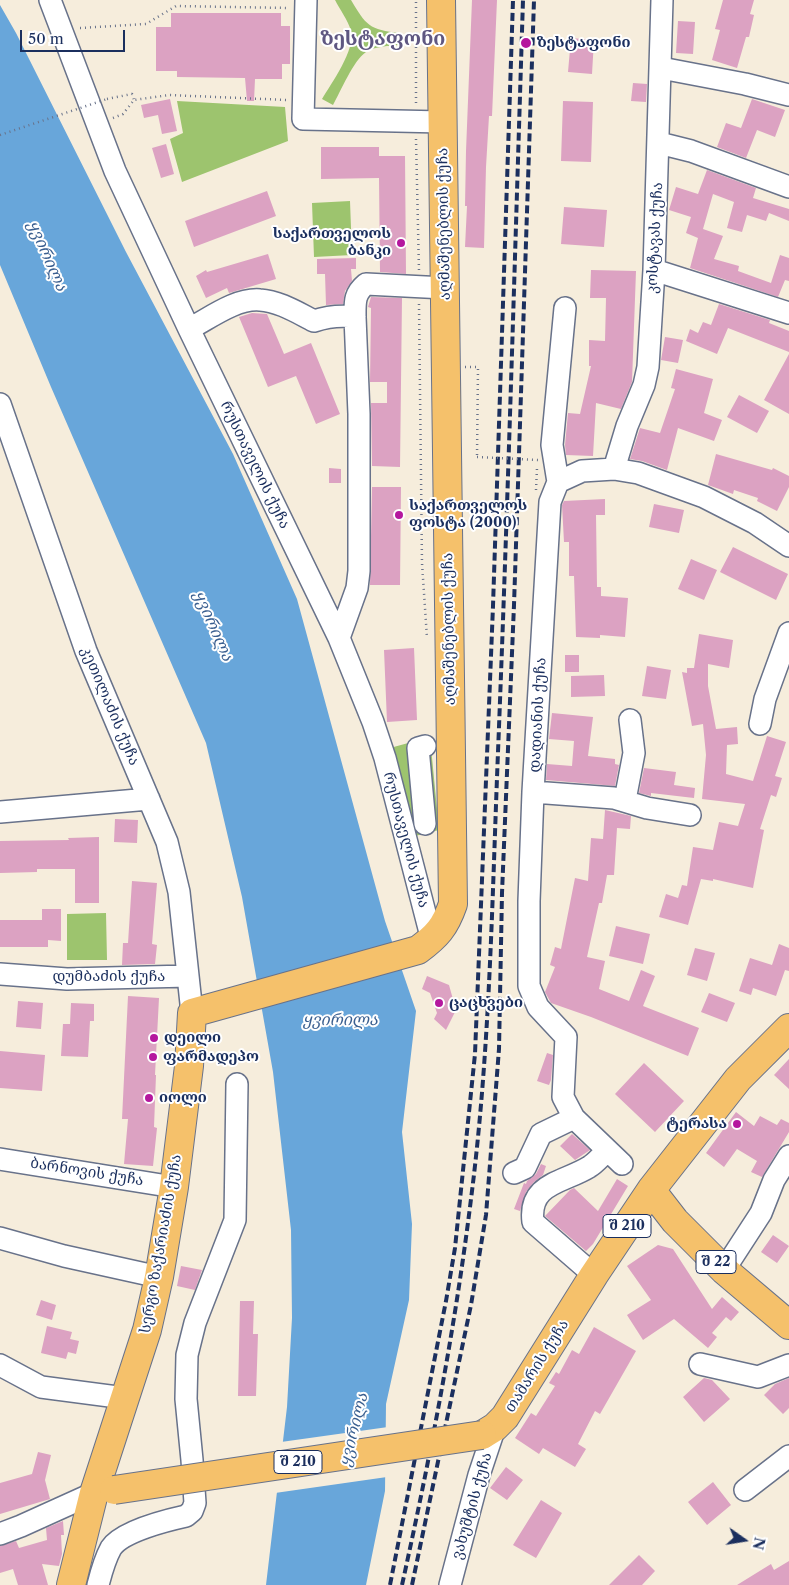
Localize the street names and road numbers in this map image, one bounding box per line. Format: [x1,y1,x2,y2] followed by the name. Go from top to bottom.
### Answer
[434,148,454,300] street label: აღმაშენებლის ქუჩა
[643,182,667,294] street label: კოსტავას ქუჩა
[216,398,294,532] street label: რუსთაველის ქუჩა
[439,553,459,705] street label: აღმაშენებლის ქუჩა
[77,644,143,768] street label: კეთილაძის ქუჩა
[526,657,550,773] street label: დადიანის ქუჩა
[379,770,433,910] street label: რუსთაველის ქუჩა
[53,968,165,986] street label: დუმბაძის ქუჩა
[136,1153,186,1335] street label: სერგო ზაქარიაძის ქუჩა
[29,1154,145,1190] street label: ბარნოვის ქუჩა
[603,1214,651,1238] road number: შ 210
[696,1250,736,1274] road number: შ 22
[501,1316,573,1416] street label: თამარის ქუჩა
[274,1450,322,1474] road number: შ 210
[448,1450,496,1562] street label: ვახუშტის ქუჩა

